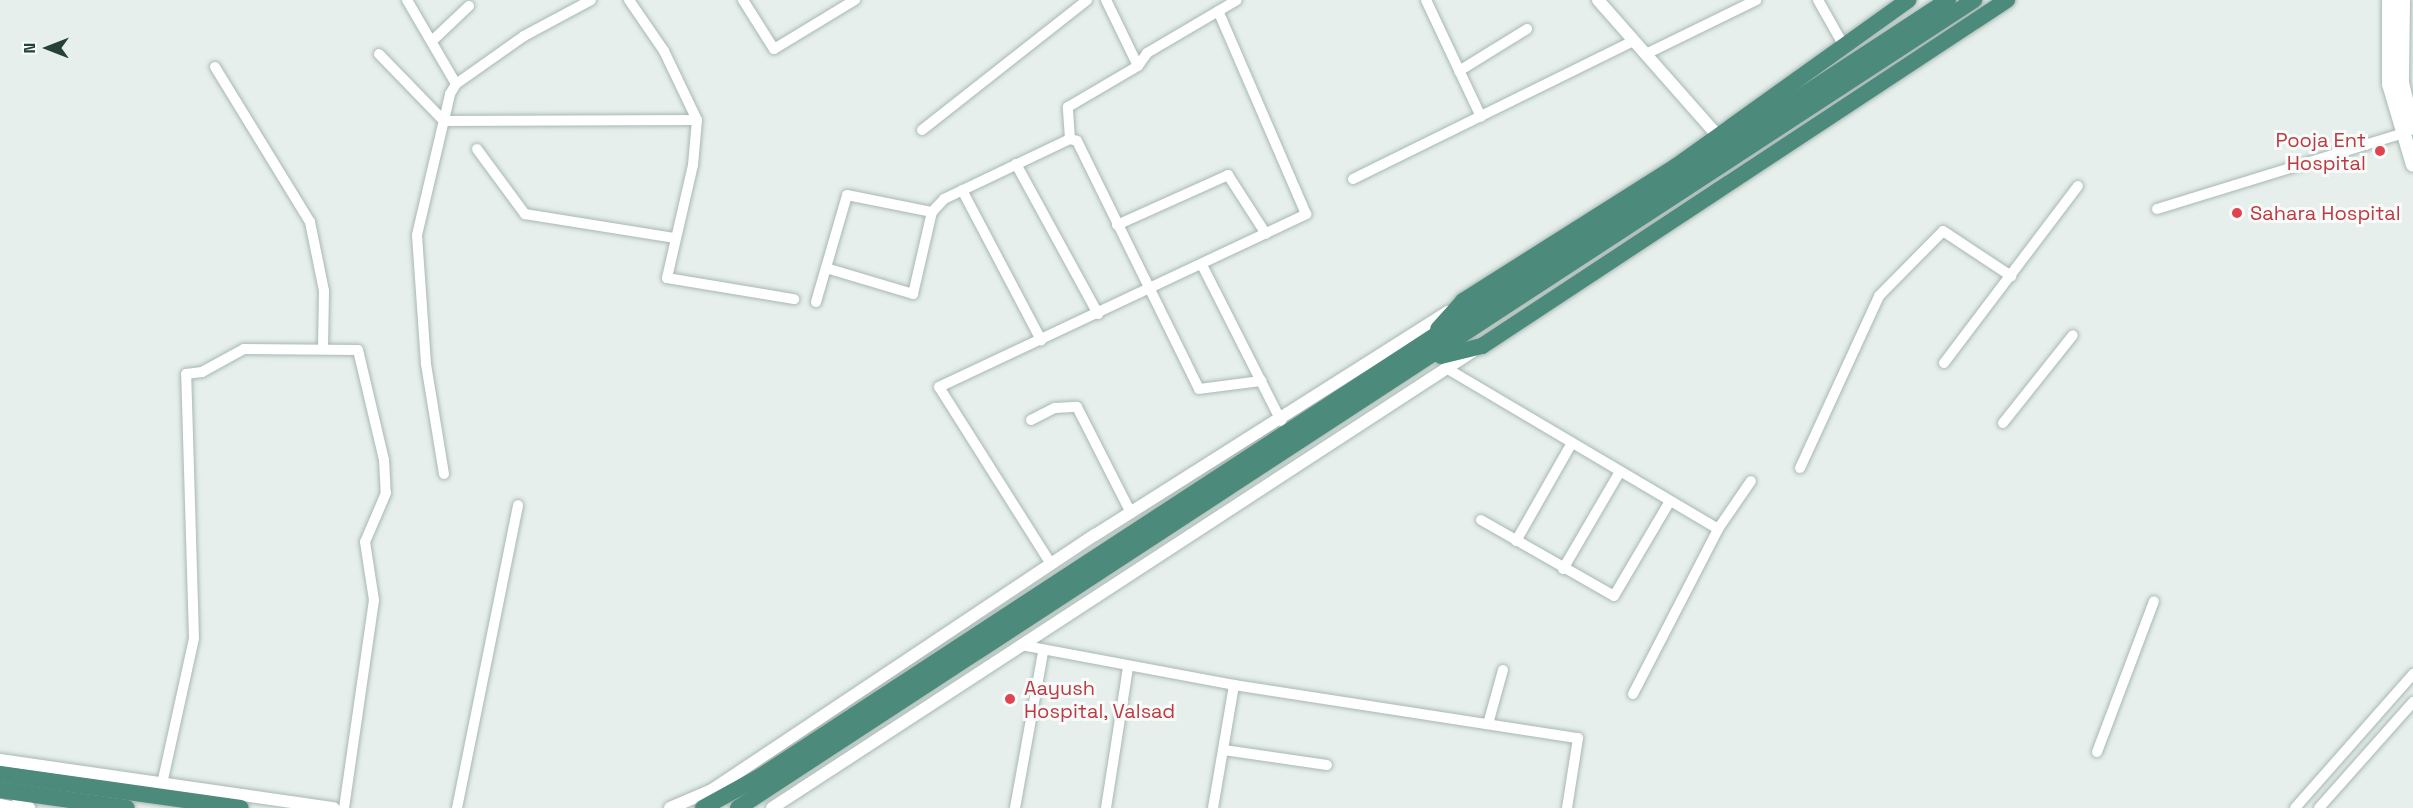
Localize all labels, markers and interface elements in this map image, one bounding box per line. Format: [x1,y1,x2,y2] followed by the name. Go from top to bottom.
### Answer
[18,18,78,78] north arrow
[19,43,40,53] text: N
[2276,128,2366,175] place label: Pooja Ent Hospital
[2371,142,2389,160] marker: Pooja Ent Hospital
[2250,201,2401,225] place label: Sahara Hospital
[2228,204,2246,222] marker: Sahara Hospital
[1024,676,1176,723] place label: Aayush Hospital, Valsad
[1001,690,1019,708] marker: Aayush Hospital, Valsad

